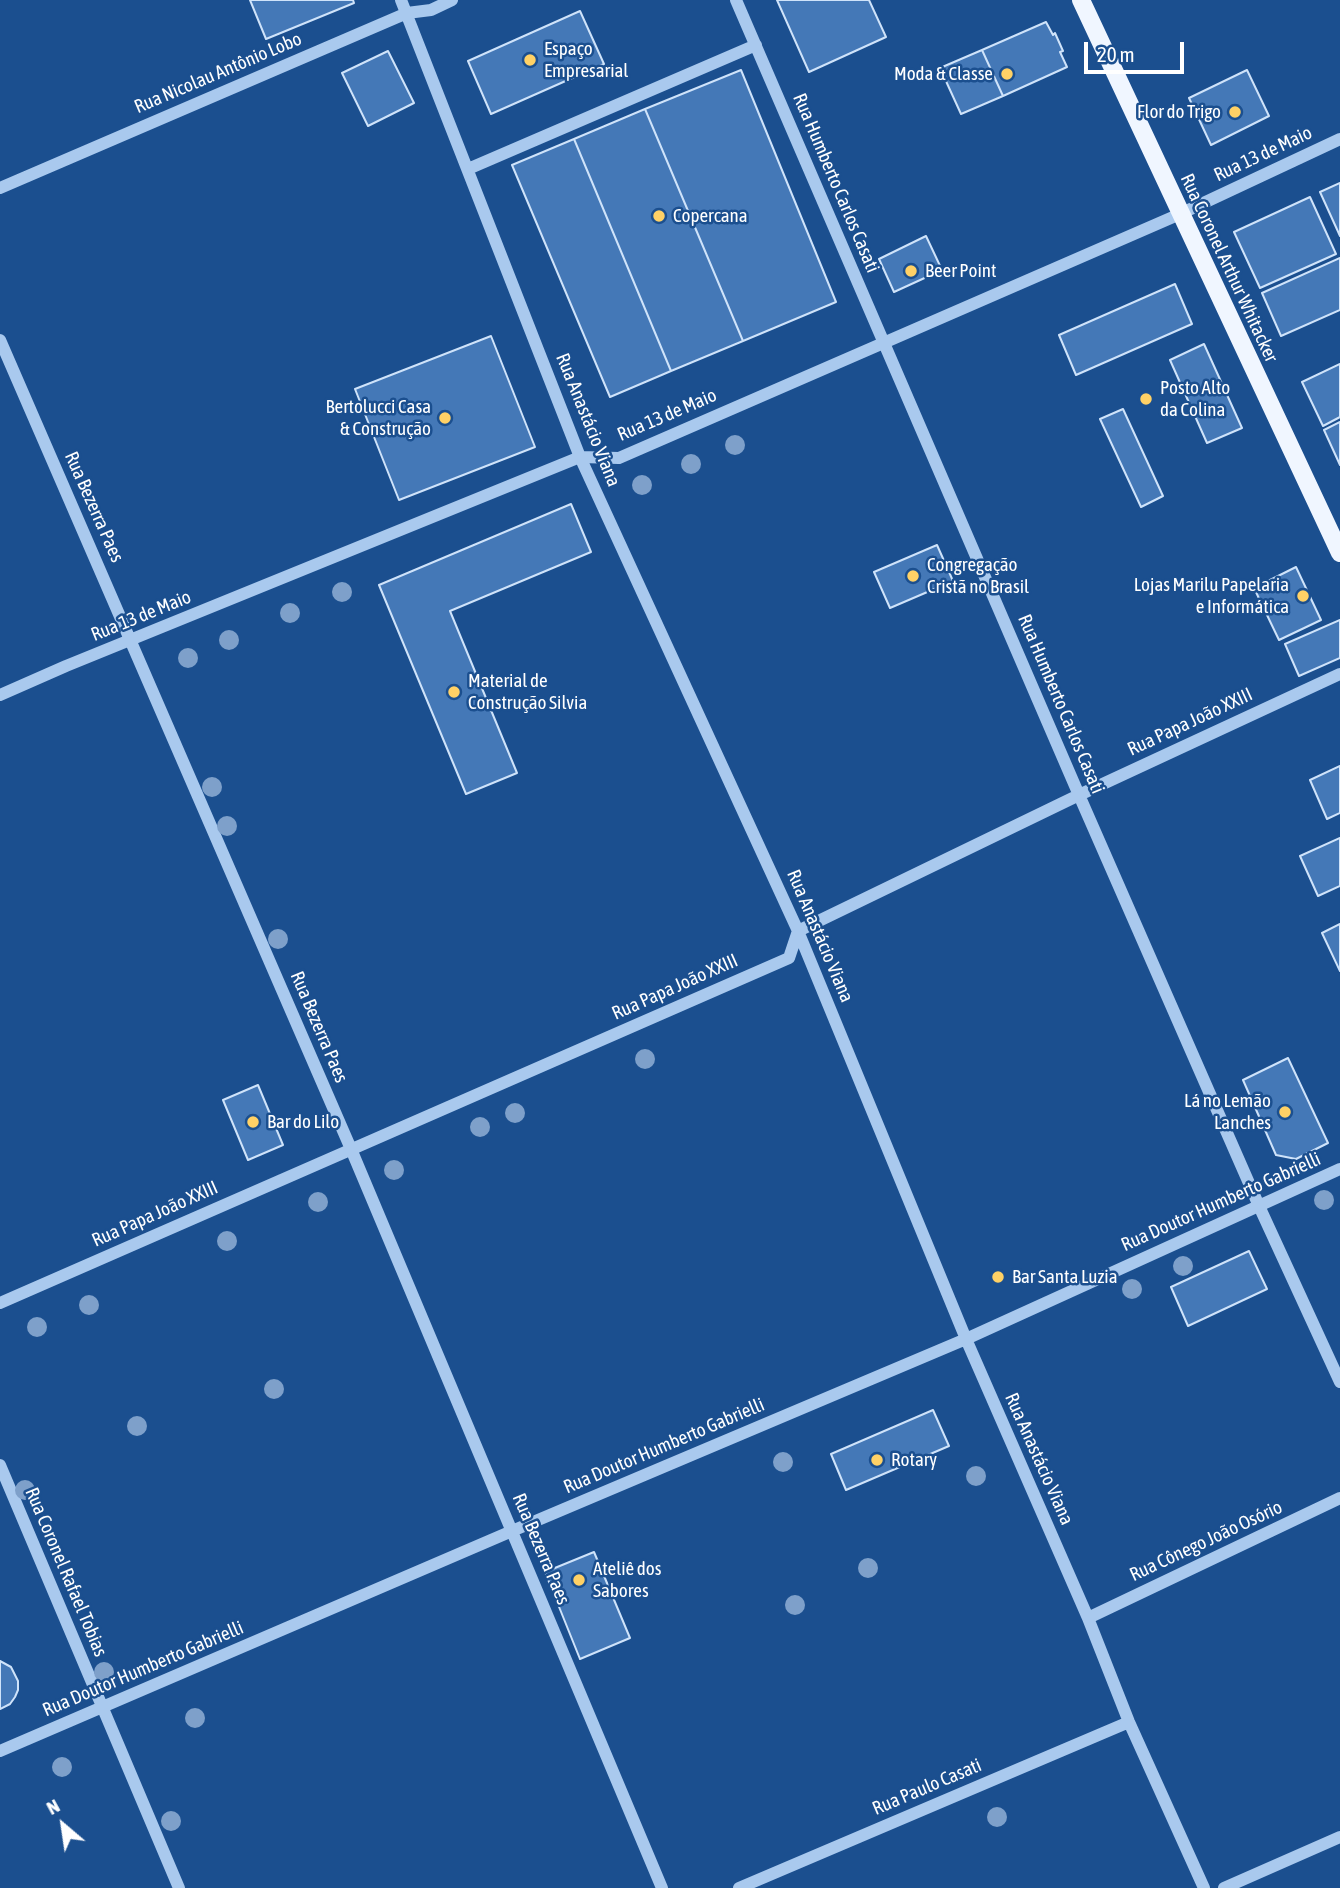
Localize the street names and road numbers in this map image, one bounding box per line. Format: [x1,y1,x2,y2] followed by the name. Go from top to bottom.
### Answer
[131,27,305,119] street label: Rua Nicolau Antônio Lobo
[788,90,884,276] street label: Rua Humberto Carlos Casati
[1210,121,1316,187] street label: Rua 13 de Maio
[1175,170,1283,366] street label: Rua Coronel Arthur Whitacker
[551,350,625,490] street label: Rua Anastácio Viana
[614,384,720,446] street label: Rua 13 de Maio
[60,448,128,566] street label: Rua Bezerra Paes
[88,586,194,646] street label: Rua 13 de Maio
[1013,611,1109,797] street label: Rua Humberto Carlos Casati
[1124,683,1256,761] street label: Rua Papa João XXIII
[782,866,858,1006] street label: Rua Anastácio Viana
[609,949,741,1025] street label: Rua Papa João XXIII
[285,968,353,1086] street label: Rua Bezerra Paes
[1118,1148,1324,1256] street label: Rua Doutor Humberto Gabrielli
[89,1176,221,1252] street label: Rua Papa João XXIII
[1000,1390,1078,1528] street label: Rua Anastácio Viana
[560,1393,768,1499] street label: Rua Doutor Humberto Gabrielli
[20,1484,112,1660] street label: Rua Coronel Rafael Tobias
[507,1490,575,1608] street label: Rua Bezerra Paes
[1126,1496,1286,1586] street label: Rua Cônego João Osório
[39,1616,247,1722] street label: Rua Doutor Humberto Gabrielli
[869,1754,985,1820] street label: Rua Paulo Casati

